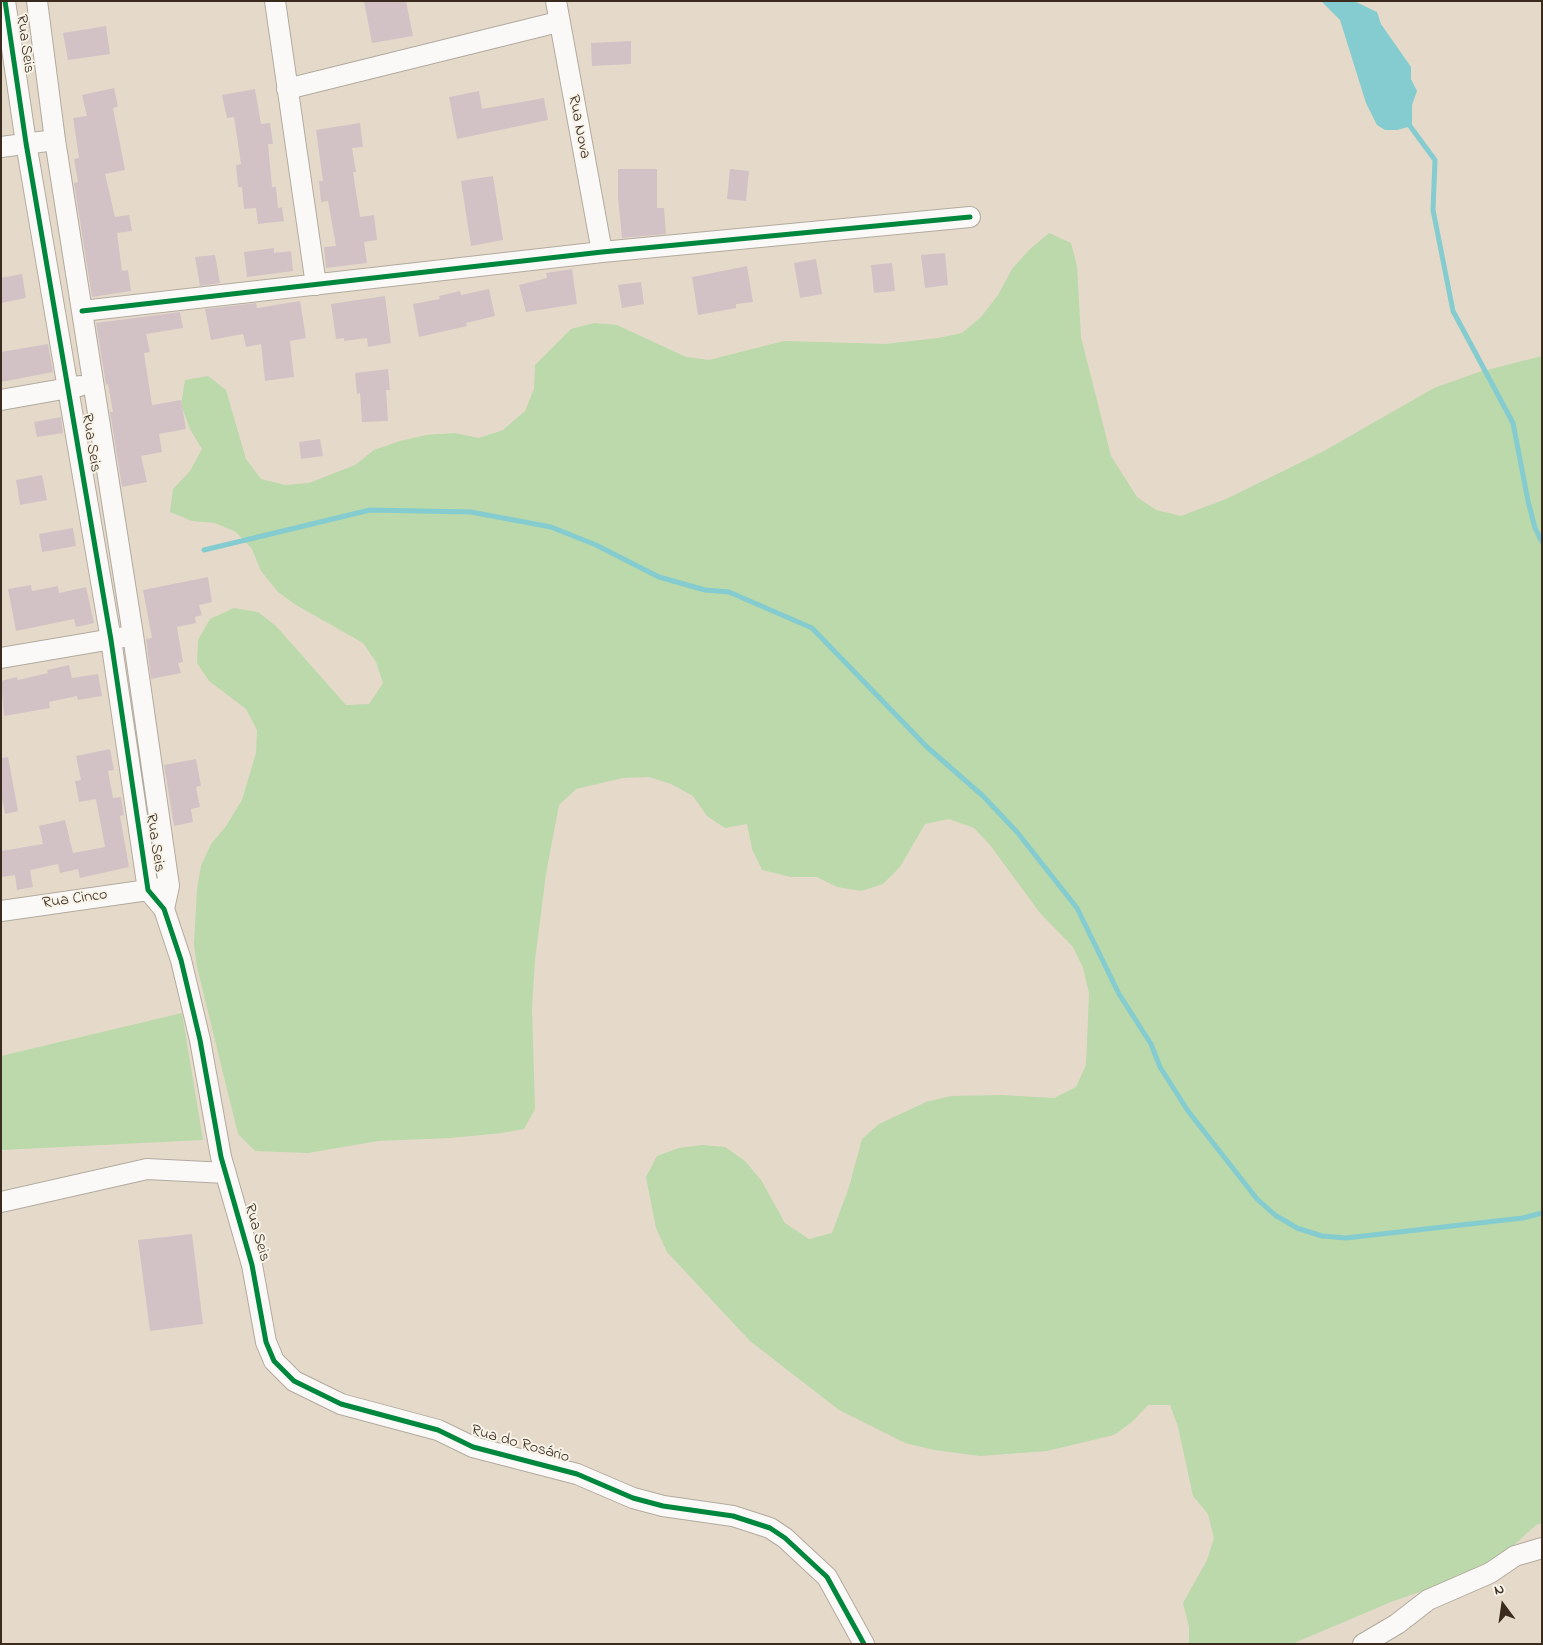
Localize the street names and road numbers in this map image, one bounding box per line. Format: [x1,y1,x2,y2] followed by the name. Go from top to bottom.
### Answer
[10,13,38,75] street label: Rua Seis
[562,93,594,161] street label: Rua Nova
[76,412,104,474] street label: Rua Seis
[140,812,168,874] street label: Rua Seis
[41,886,109,914] street label: Rua Cinco
[239,1202,273,1264] street label: Rua Seis
[469,1422,571,1468] street label: Rua do Rosário

